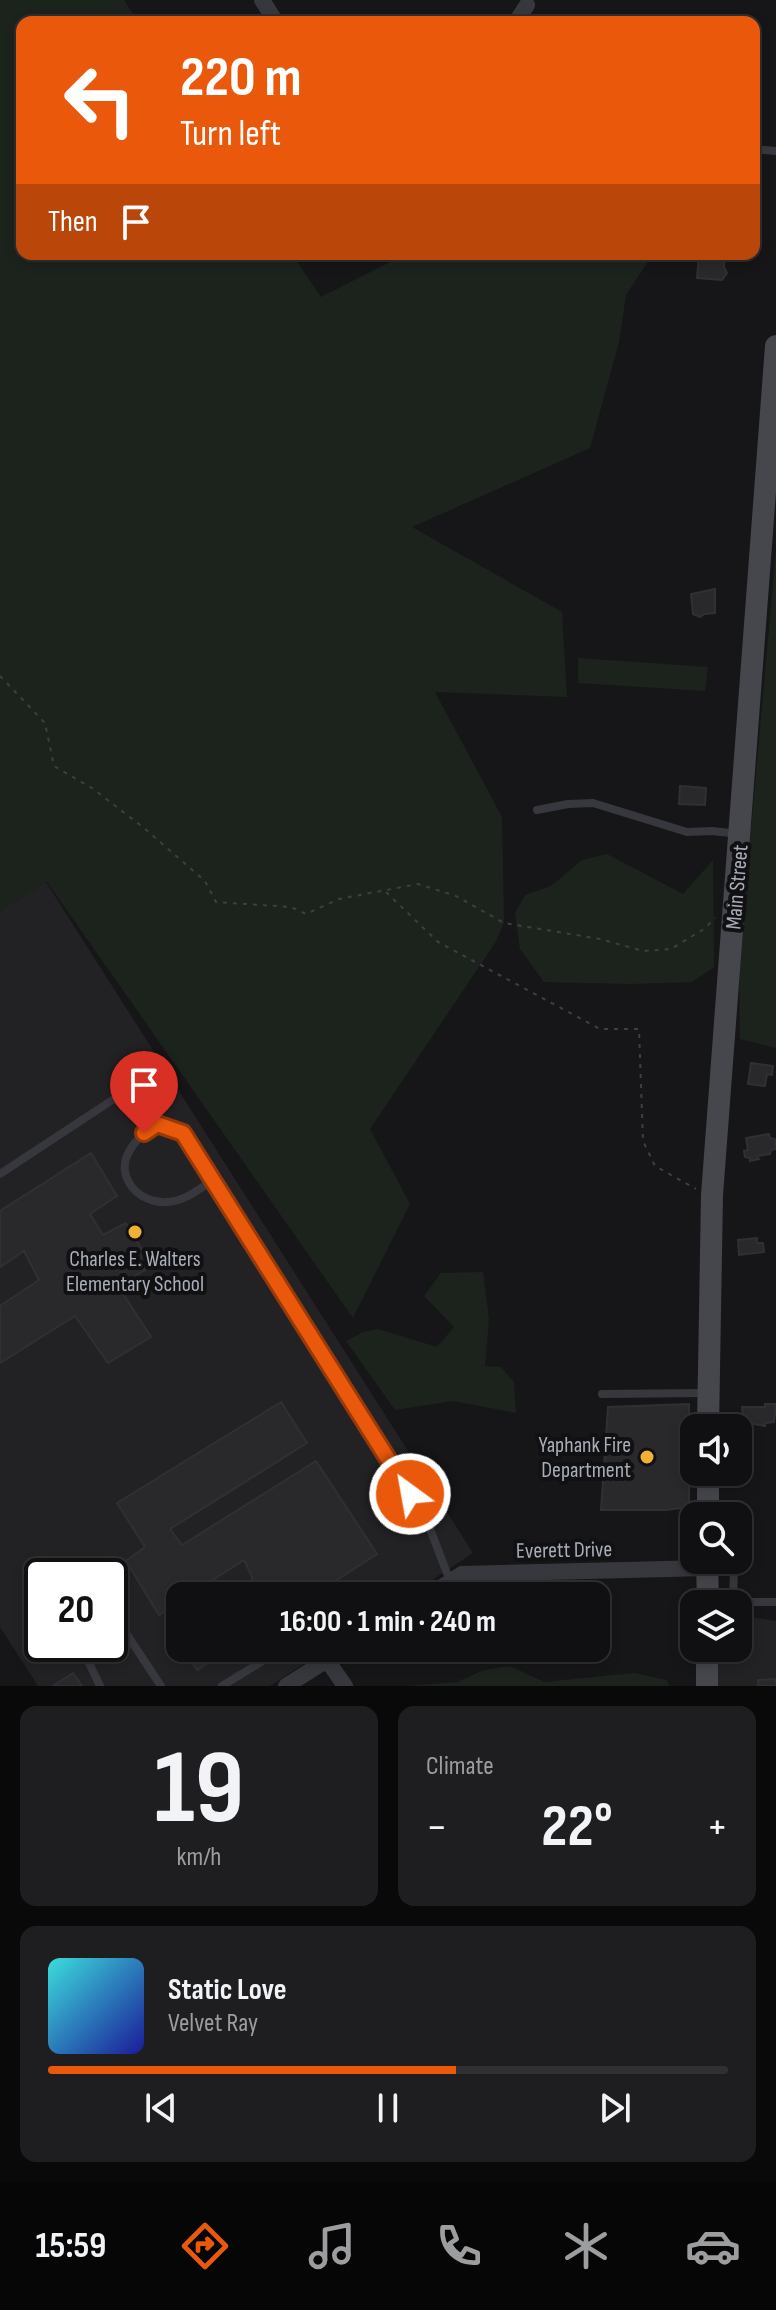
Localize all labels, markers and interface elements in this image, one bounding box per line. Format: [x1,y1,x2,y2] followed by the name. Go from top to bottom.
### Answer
[180,45,302,112] text: 220 m
[48,48,152,152] icon: left
[180,113,281,156] text: Turn left
[114,200,158,244] icon: arrive
[48,204,98,240] text: Then
[720,843,755,931] street label: Main Street
[110,1051,178,1133] pin
[122,1063,166,1107] icon: arrive
[126,1223,144,1241] marker: Charles E. Walters Elementary School
[66,1246,204,1298] place label: Charles E. Walters Elementary School
[680,1414,752,1662] map controls
[680,1414,752,1486] button: sound
[538,1432,631,1484] place label: Yaphank Fire Department
[638,1448,656,1466] marker: Yaphank Fire Department
[368,1452,452,1536] position arrow
[680,1502,752,1574] button: search
[516,1536,612,1565] street label: Everett Drive
[24,1558,128,1662] speed limit sign: 20
[680,1590,752,1662] button: layers
[280,1604,496,1640] text: 16:00 · 1 min · 240 m
[154,1727,244,1852] text: 19
[426,1751,494,1782] text: Climate
[541,1791,613,1863] text: 22°
[426,1801,448,1854] text: −
[706,1801,728,1854] text: +
[177,1842,221,1873] text: km/h
[168,1972,287,2008] text: Static Love
[168,2008,258,2039] text: Velvet Ray
[139,2086,183,2130] icon: previous
[366,2086,410,2130] icon: pause
[593,2086,637,2130] icon: next
[177,2218,233,2274] icon: directions
[304,2218,360,2274] icon: music
[431,2218,487,2274] icon: phone
[558,2218,614,2274] icon: climate
[685,2218,741,2274] icon: car
[35,2225,106,2268] text: 15:59

